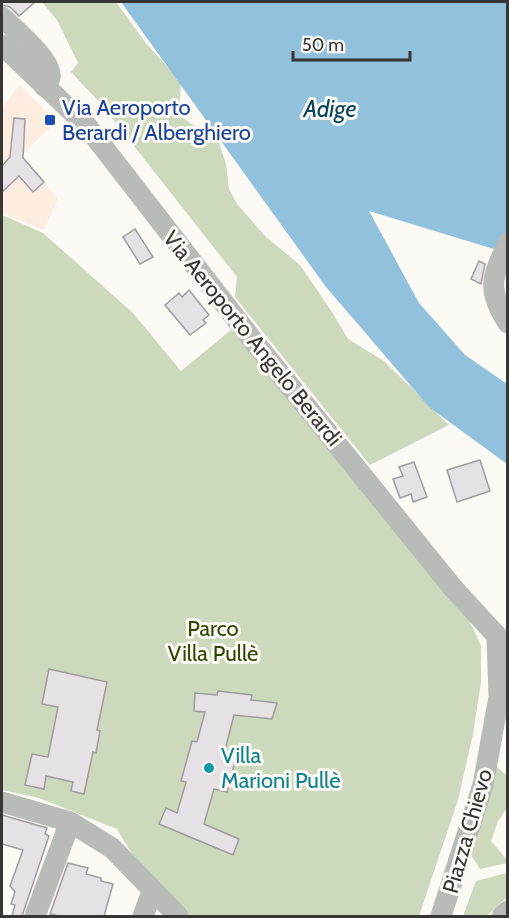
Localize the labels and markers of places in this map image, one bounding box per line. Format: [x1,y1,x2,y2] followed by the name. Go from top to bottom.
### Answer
[62,94,251,146] place label: Via Aeroporto Berardi / Alberghiero
[43,113,57,127] marker: Via Aeroporto Berardi / Alberghiero
[221,742,340,794] place label: Villa Marioni Pullè
[202,761,216,775] marker: Villa Marioni Pullè

